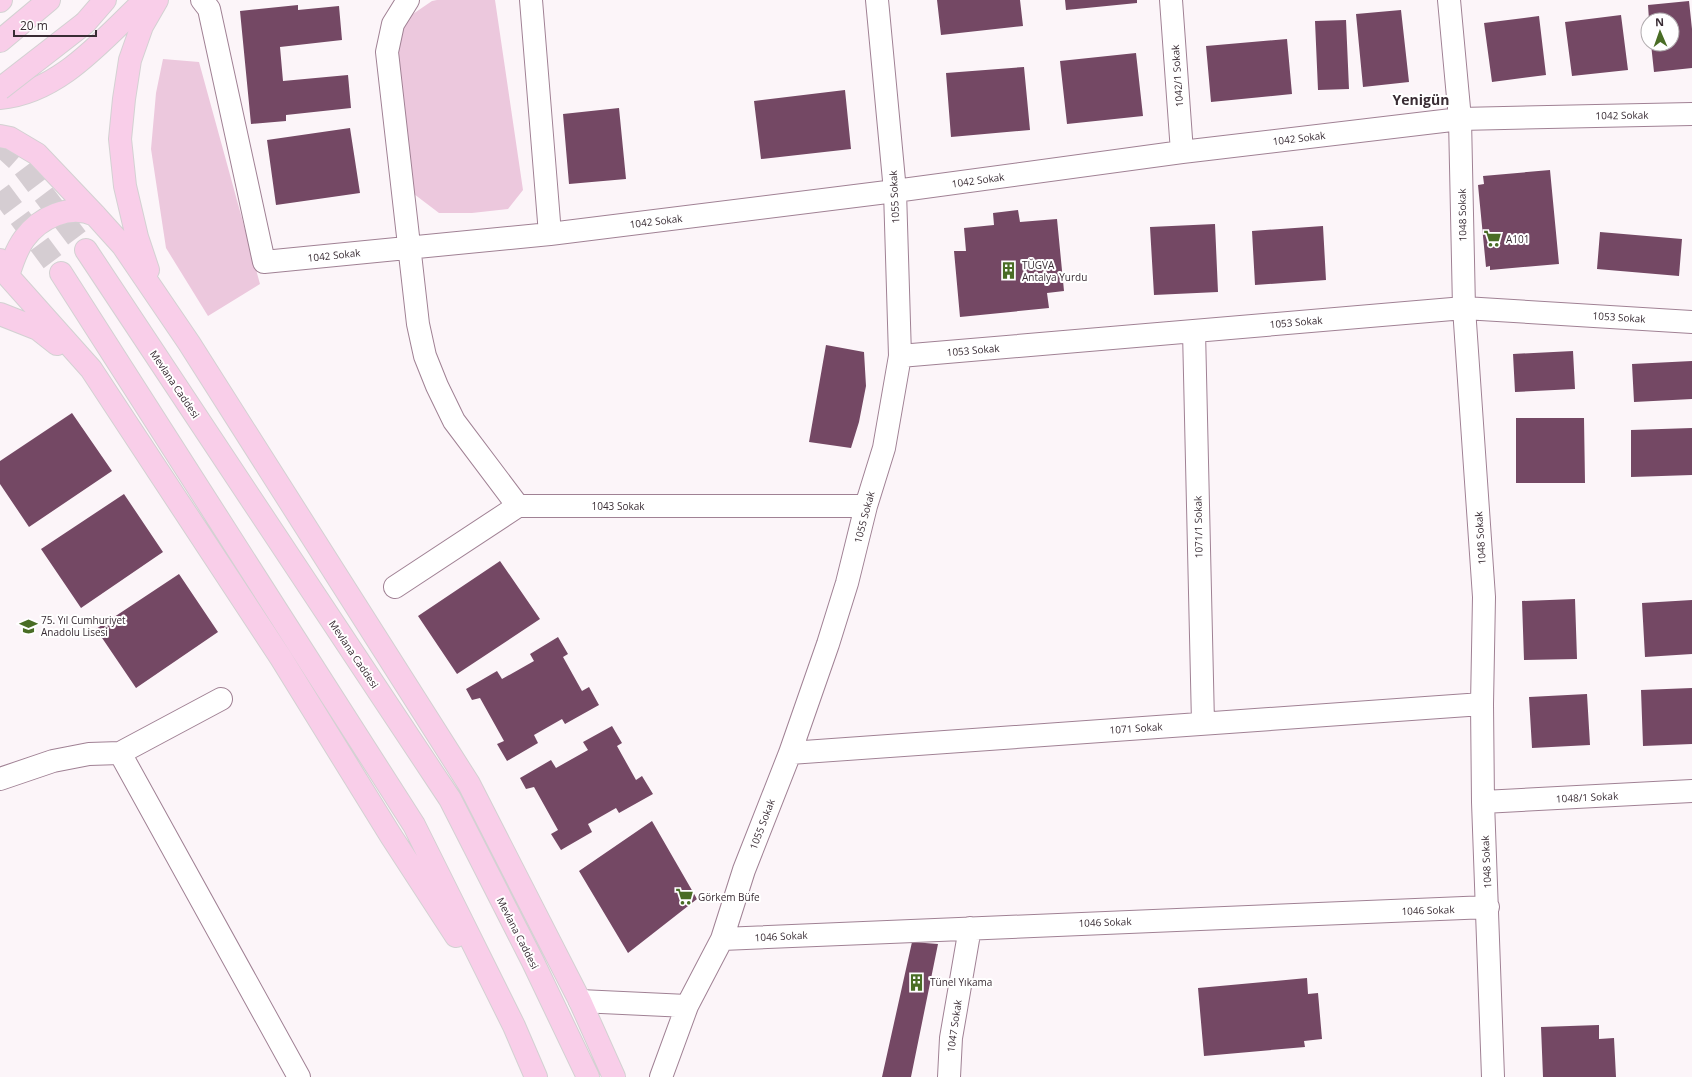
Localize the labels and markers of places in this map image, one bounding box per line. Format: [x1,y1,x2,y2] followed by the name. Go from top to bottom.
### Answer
[1483,229,1503,249] supermarket icon: A101
[1506,232,1529,246] place label: A101
[1022,258,1087,284] place label: TÜGVA Antalya Yurdu
[999,261,1019,281] building icon: TÜGVA Antalya Yurdu
[41,613,126,639] place label: 75. Yıl Cumhuriyet Anadolu Lisesi
[18,616,38,636] school or university icon: 75. Yıl Cumhuriyet Anadolu Lisesi
[675,887,695,907] supermarket icon: Görkem Büfe
[698,890,760,904] place label: Görkem Büfe
[907,972,927,992] building icon: Tünel Yıkama
[930,975,992,989] place label: Tünel Yıkama

